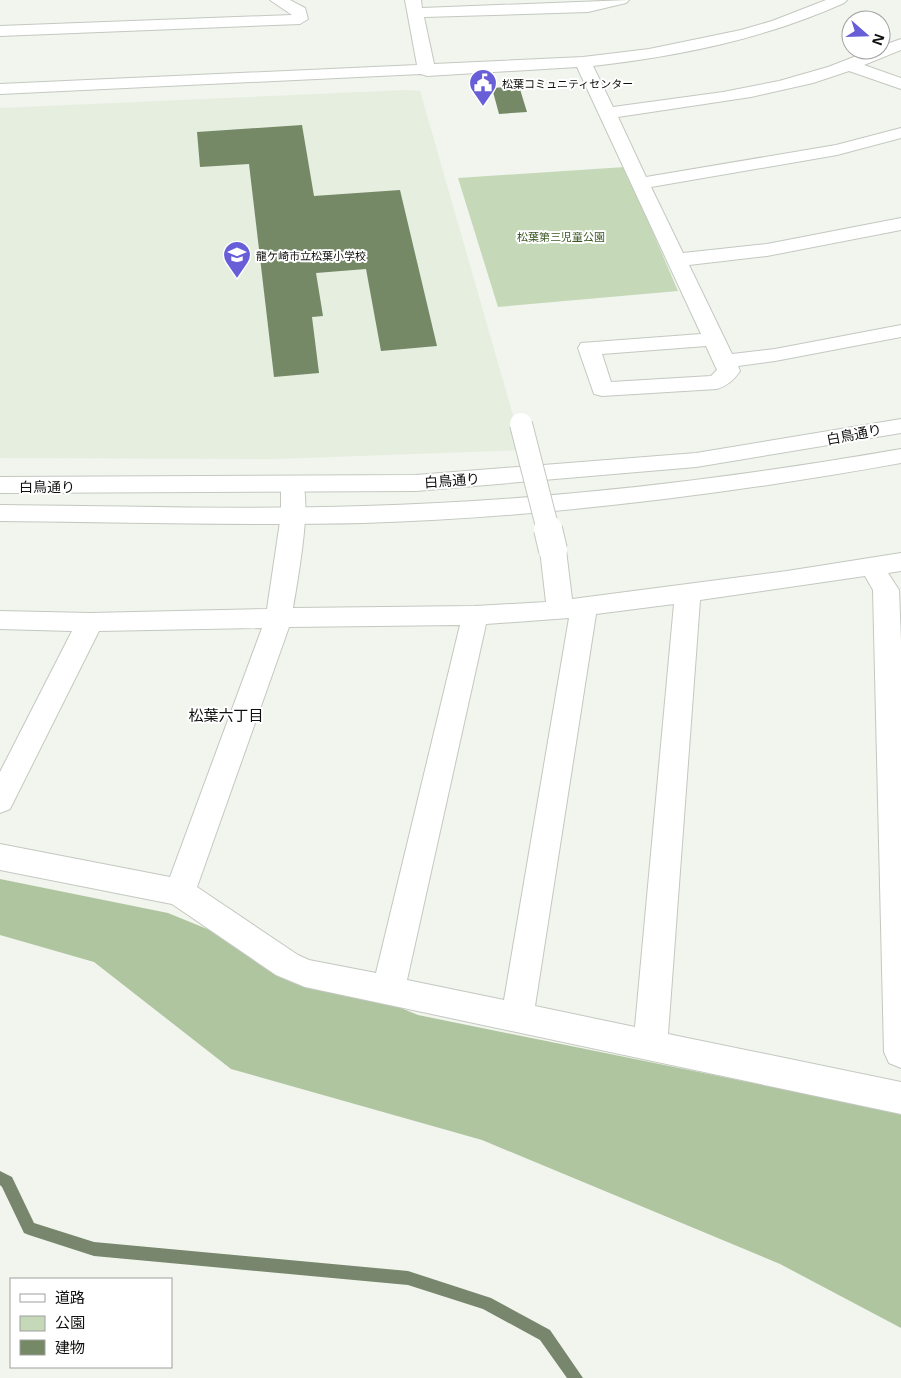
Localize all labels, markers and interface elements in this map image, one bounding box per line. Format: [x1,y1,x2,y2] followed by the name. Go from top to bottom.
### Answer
[841,10,891,60] north arrow
[868,31,890,48] text: N
[468,68,498,107] public building icon: 松葉コミュニティセンター
[502,76,633,91] place label: 松葉コミュニティセンター
[517,229,605,244] park label: 松葉第三児童公園
[222,240,252,279] school or university icon: 龍ケ崎市立松葉小学校
[256,248,366,263] place label: 龍ケ崎市立松葉小学校
[825,419,883,449] street label: 白鳥通り
[423,469,481,491] street label: 白鳥通り
[19,477,75,496] street label: 白鳥通り
[188,705,264,725] district label: 松葉六丁目
[10,1278,172,1368] legend
[55,1287,85,1307] text: 道路
[55,1312,85,1332] text: 公園
[55,1337,85,1357] text: 建物

